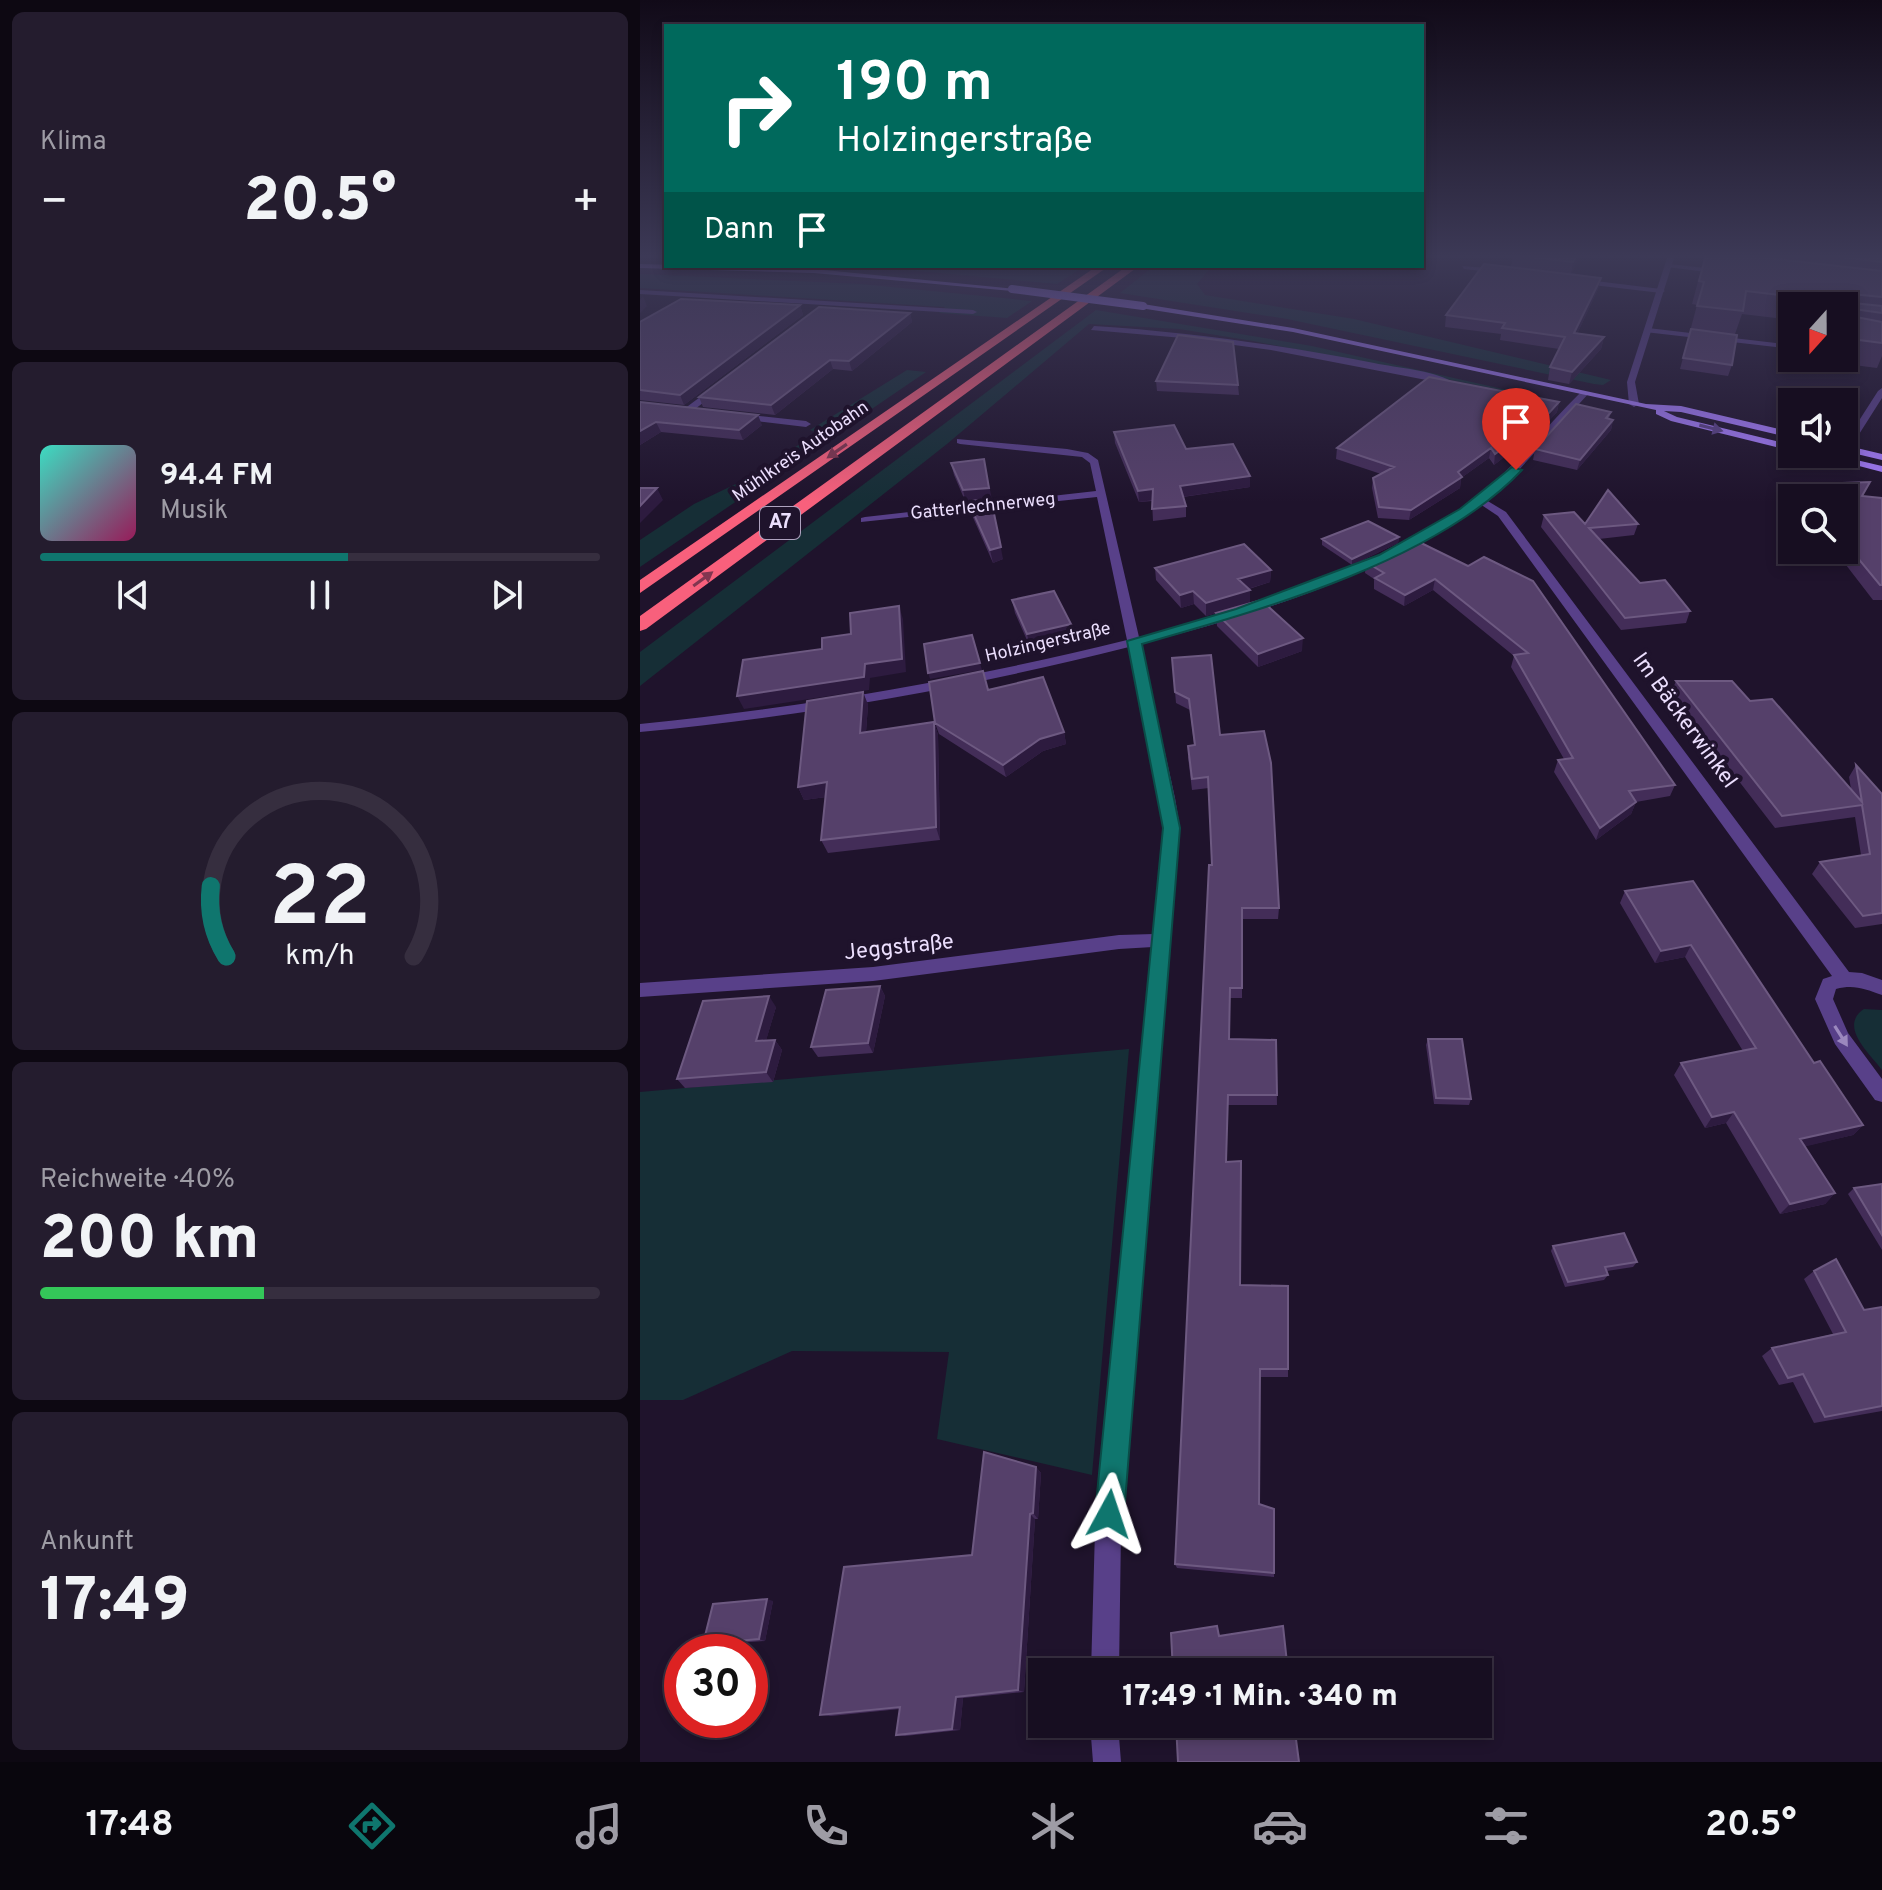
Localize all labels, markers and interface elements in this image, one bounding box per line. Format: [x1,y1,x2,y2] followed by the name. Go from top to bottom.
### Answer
[836,50,993,120] text: 190 m
[704,56,808,160] icon: right
[836,119,1093,165] text: Holzingerstraße
[40,126,106,159] text: Klima
[244,166,396,242] text: 20.5°
[40,176,68,232] text: −
[572,176,600,232] text: +
[790,208,834,252] icon: arrive
[704,212,774,249] text: Dann
[1778,292,1858,372] north arrow
[1778,292,1858,564] map controls
[1482,388,1550,470] pin
[1778,388,1858,468] button: sound
[728,396,874,508] street label: Mühlkreis Autobahn
[1494,400,1538,444] icon: arrive
[1699,423,1724,435] one-way arrow
[827,443,848,458] one-way arrow
[160,458,273,495] text: 94.4 FM
[1778,484,1858,564] button: search
[909,488,1057,526] street label: Gatterlechnerweg
[160,495,228,528] text: Musik
[760,507,800,539] road number: A7
[692,571,714,587] one-way arrow
[111,573,155,617] icon: previous
[298,573,342,617] icon: pause
[485,573,529,617] icon: next
[983,617,1113,669] street label: Holzingerstraße
[1626,648,1742,794] street label: Im Bäckerwinkel
[269,850,371,955] text: 22
[843,929,955,967] street label: Jeggstraße
[285,939,355,975] text: km/h
[1833,1025,1847,1047] one-way arrow
[40,1164,235,1197] text: Reichweite · 40%
[40,1204,259,1280] text: 200 km
[1067,1472,1151,1556] position arrow
[40,1526,134,1559] text: Ankunft
[40,1566,189,1642] text: 17:49
[664,1634,768,1738] speed limit sign: 30
[1122,1679,1398,1716] text: 17:49 · 1 Min. · 340 m
[344,1798,400,1854] icon: directions
[571,1798,627,1854] icon: music
[798,1798,854,1854] icon: phone
[1025,1798,1081,1854] icon: climate
[1252,1798,1308,1854] icon: car
[1478,1798,1534,1854] icon: filters
[85,1803,174,1849] text: 17:48
[1705,1803,1797,1849] text: 20.5°

